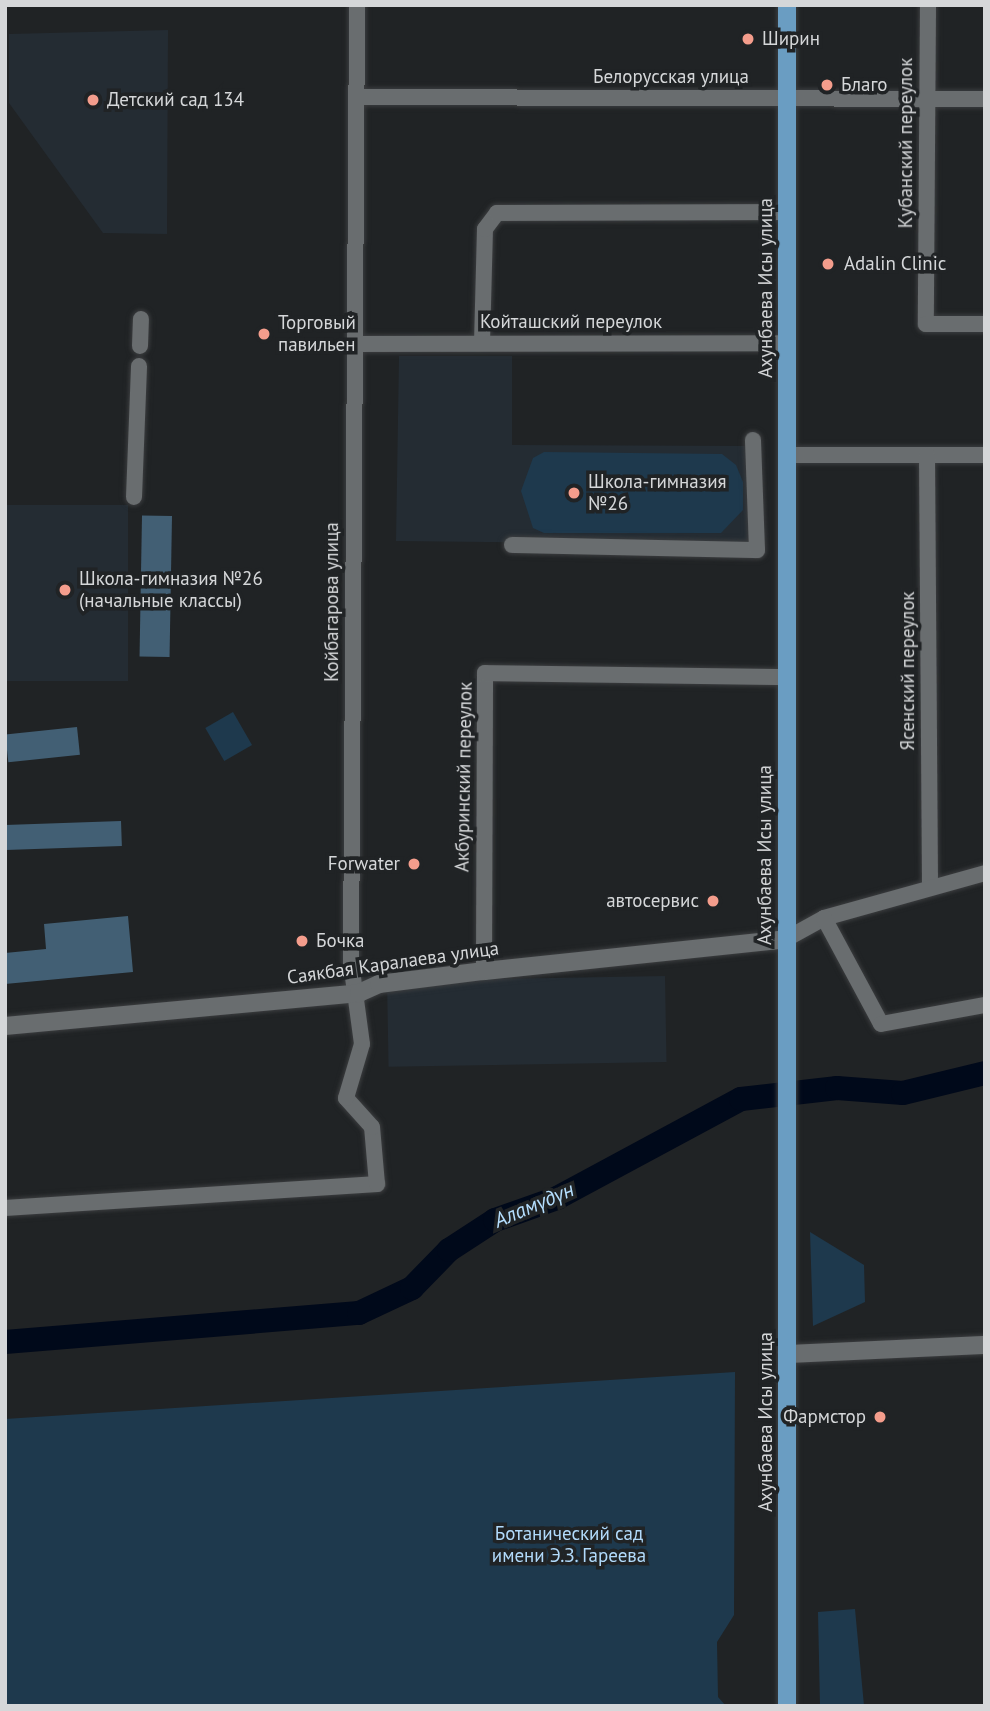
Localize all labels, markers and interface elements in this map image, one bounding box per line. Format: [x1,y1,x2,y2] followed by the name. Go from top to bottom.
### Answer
[762,28,820,50] place label: Ширин
[740,31,756,47] marker: Ширин
[895,58,917,228] street label: Кубанский переулок
[593,66,749,88] street label: Белорусская улица
[841,74,887,96] place label: Благо
[819,77,835,93] marker: Благо
[107,89,244,111] place label: Детский сад 134
[85,92,101,108] marker: Детский сад 134
[755,198,777,378] street label: Ахунбаева Исы улица
[844,253,946,275] place label: Adalin Clinic
[818,254,838,274] marker: Adalin Clinic
[480,311,662,333] street label: Койташский переулок
[278,312,356,356] place label: Торговый павильен
[256,326,272,342] marker: Торговый павильен
[588,471,727,515] place label: Школа-гимназия №26
[566,485,582,501] marker: Школа-гимназия №26
[321,522,343,682] street label: Койбагарова улица
[79,568,263,612] place label: Школа-гимназия №26 (начальные классы)
[57,582,73,598] marker: Школа-гимназия №26 (начальные классы)
[897,591,919,751] street label: Ясенский переулок
[451,682,477,872] street label: Акбуринский переулок
[754,765,776,945] street label: Ахунбаева Исы улица
[328,853,400,875] place label: Forwater
[406,856,422,872] marker: Forwater
[606,890,699,912] place label: автосервис
[705,893,721,909] marker: автосервис
[316,930,364,952] place label: Бочка
[294,933,310,949] marker: Бочка
[286,937,500,989] street label: Саякбая Каралаева улица
[490,1177,578,1233] water label: Аламүдүн
[755,1332,777,1512] street label: Ахунбаева Исы улица
[783,1406,866,1428] place label: Фармстор
[872,1409,888,1425] marker: Фармстор
[491,1523,647,1567] park label: Ботанический сад имени Э.З. Гареева

